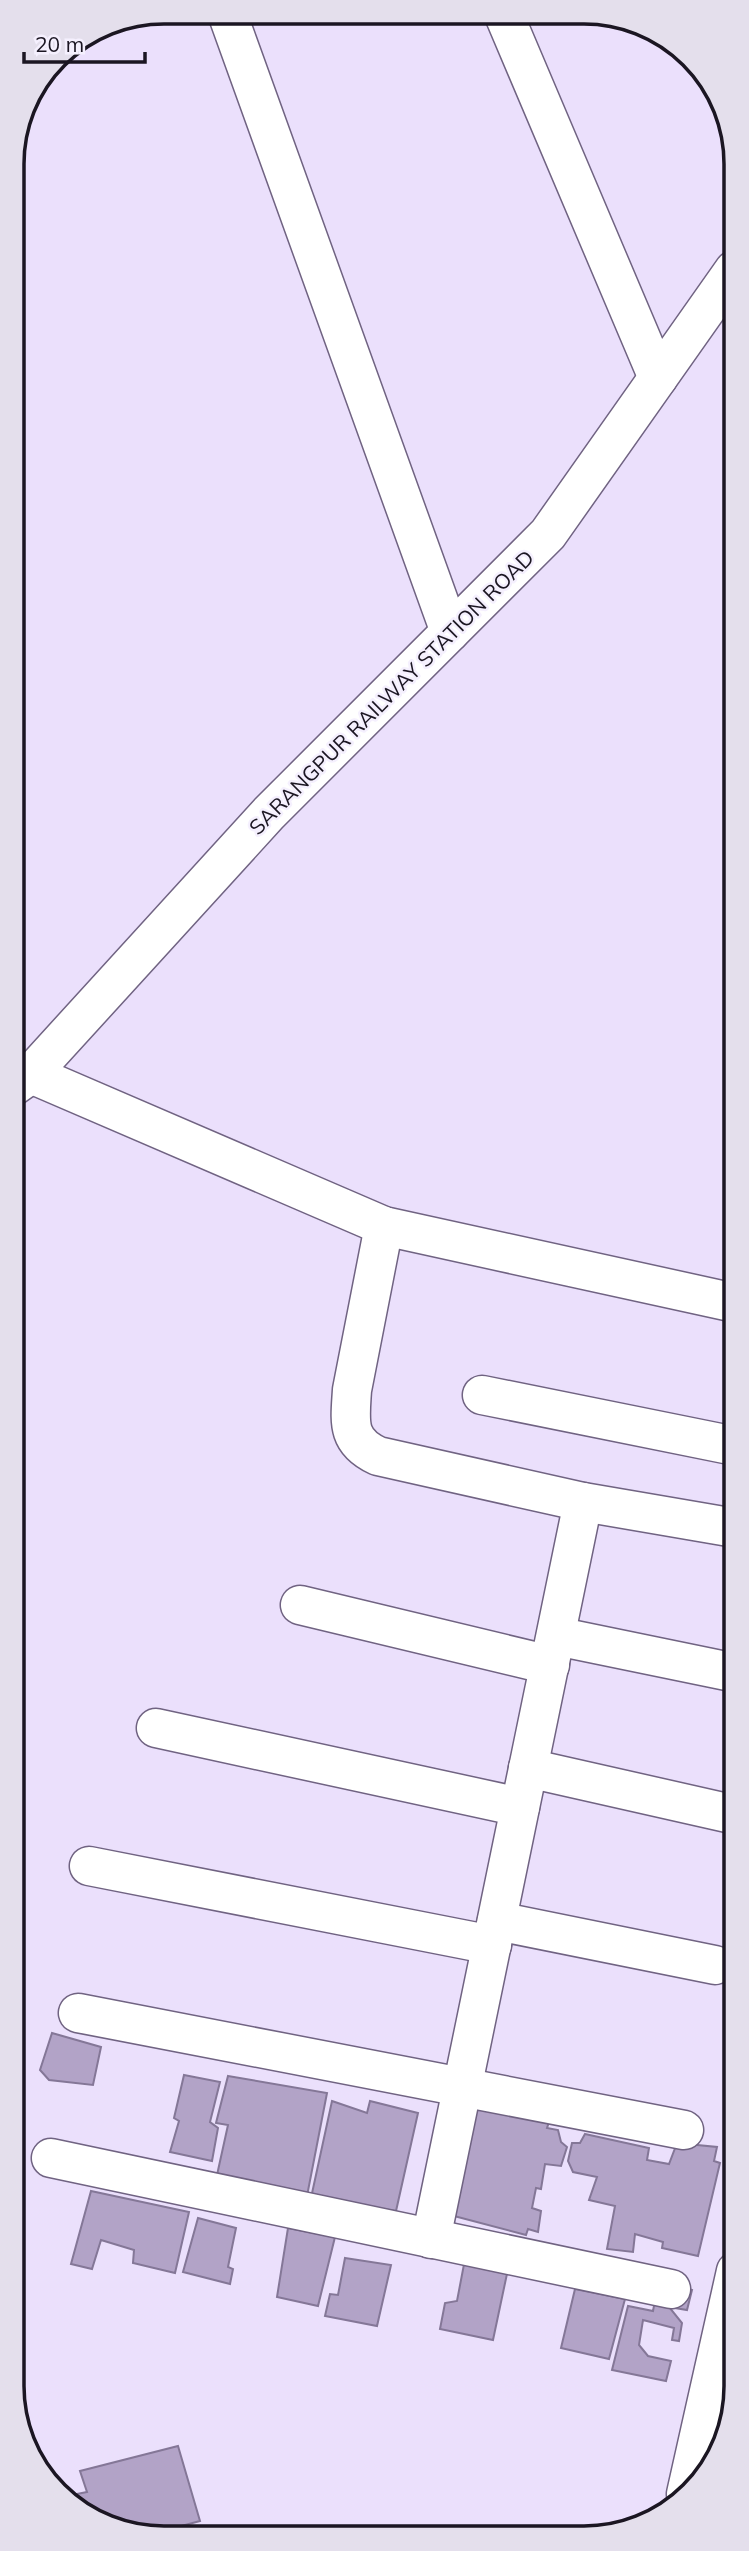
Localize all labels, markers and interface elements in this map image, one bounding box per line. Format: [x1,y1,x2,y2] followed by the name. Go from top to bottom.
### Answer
[24,21,145,65] scale bar
[35,31,84,57] text: 20 m
[243,544,539,840] street label: SARANGPUR RAILWAY STATION ROAD

